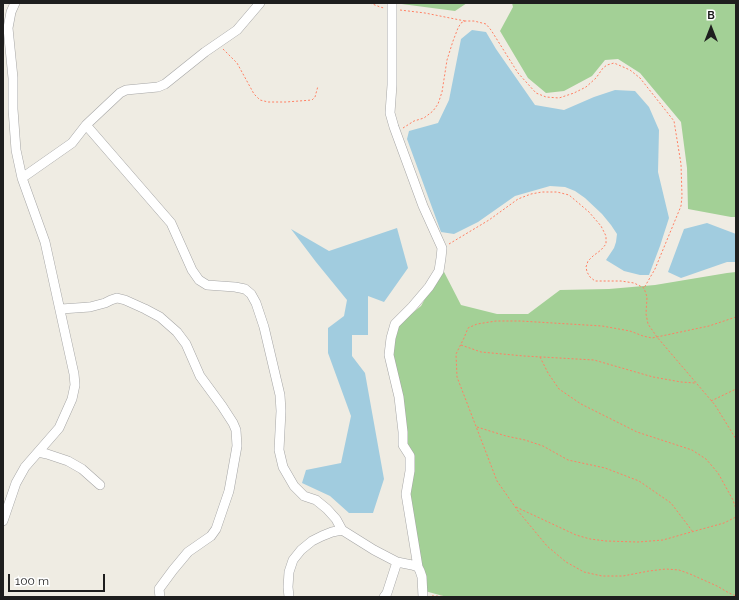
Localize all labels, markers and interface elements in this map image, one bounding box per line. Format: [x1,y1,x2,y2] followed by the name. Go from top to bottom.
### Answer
[691,8,731,48] north arrow
[707,9,715,22] text: B
[10,566,107,592] scale bar
[15,574,49,588] text: 100 m

